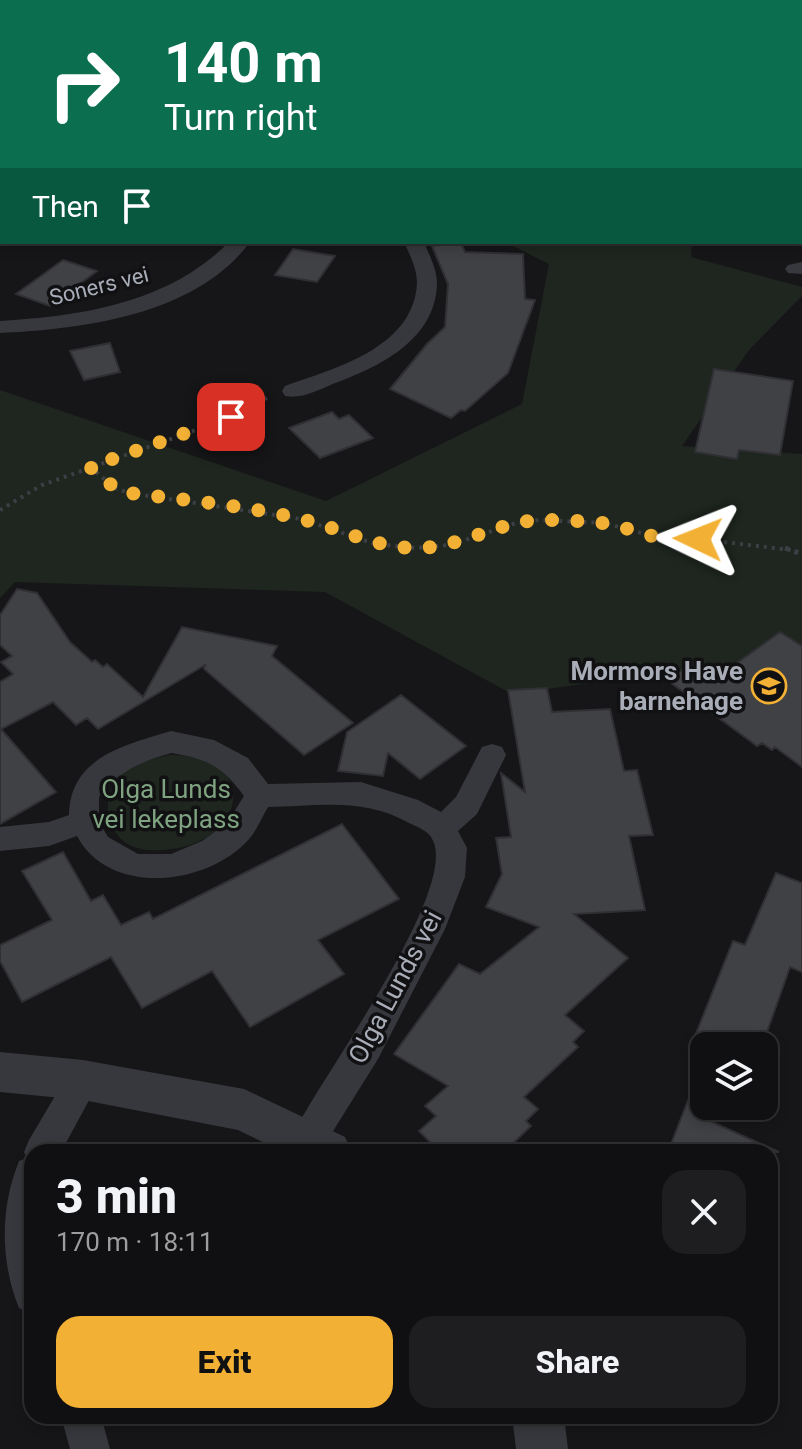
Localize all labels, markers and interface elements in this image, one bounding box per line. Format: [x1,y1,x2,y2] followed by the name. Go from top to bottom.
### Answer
[164,30,323,96] text: 140 m
[32,32,136,136] icon: right
[164,97,317,139] text: Turn right
[115,184,159,228] icon: arrive
[32,189,99,224] text: Then
[47,262,151,310] street label: Soners vei
[197,383,265,451] pin
[209,395,253,439] icon: arrive
[656,497,740,581] position arrow
[570,656,743,716] place label: Mormors Have barnehage
[750,667,788,705] school or university icon: Mormors Have barnehage
[92,774,240,834] park label: Olga Lunds vei lekeplass
[342,906,448,1068] street label: Olga Lunds vei
[690,1032,778,1120] map controls
[690,1032,778,1120] button: layers
[56,1168,177,1225] text: 3 min
[662,1170,746,1254] button: close
[56,1227,214,1257] text: 170 m · 18:11
[56,1316,393,1408] button: Exit
[409,1316,746,1408] button: Share

